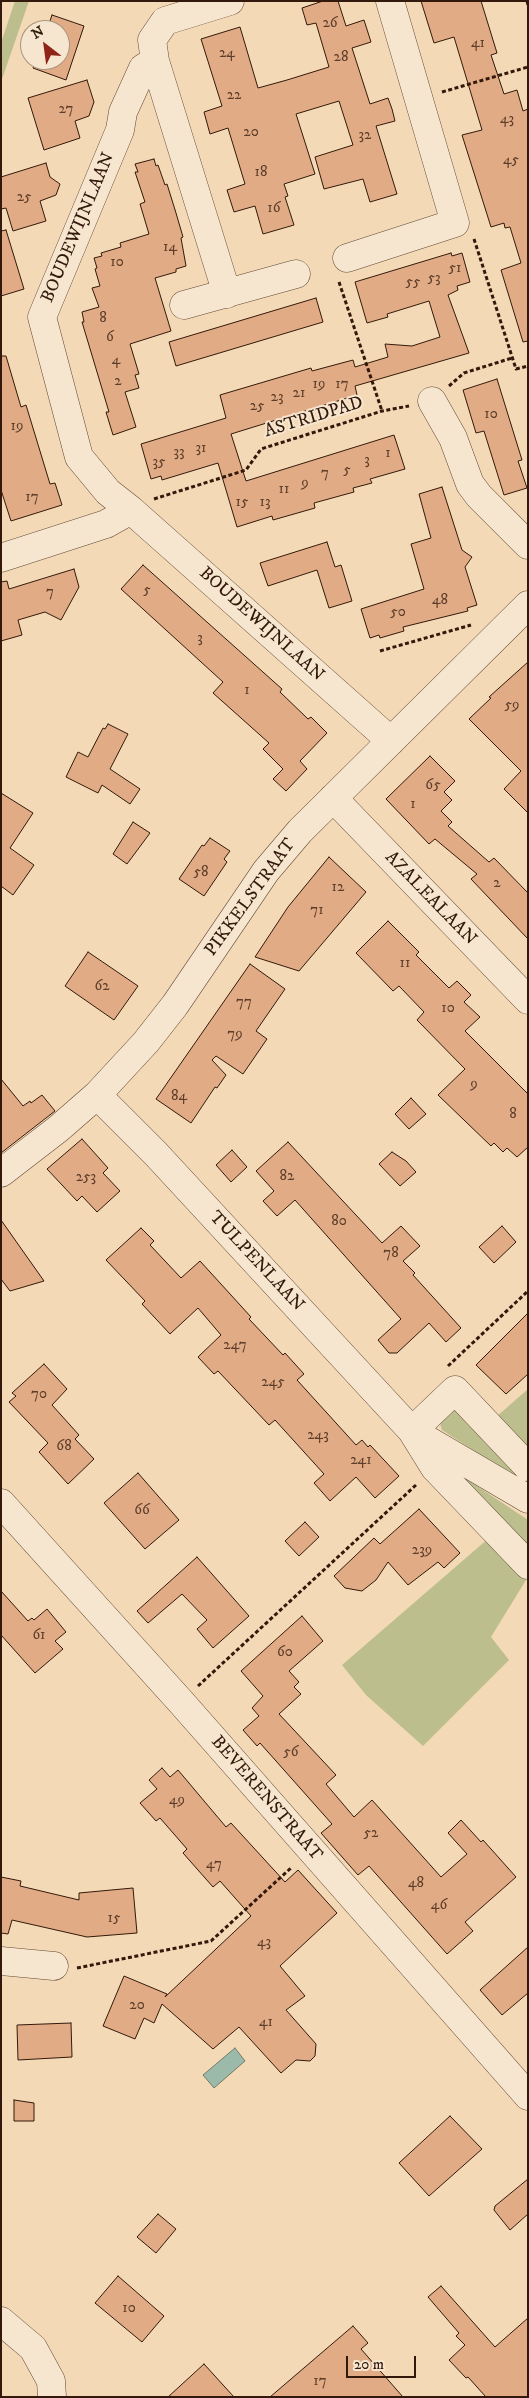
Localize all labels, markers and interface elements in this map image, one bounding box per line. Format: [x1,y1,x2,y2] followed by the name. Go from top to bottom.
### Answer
[322,15,338,33] house number: 26
[20,20,70,70] north arrow
[29,22,47,44] text: N
[471,35,485,53] house number: 41
[219,45,235,63] house number: 24
[334,49,348,67] house number: 28
[227,87,241,105] house number: 22
[59,101,73,119] house number: 27
[500,111,514,129] house number: 43
[243,124,259,142] house number: 20
[359,127,371,145] house number: 32
[38,150,120,306] street label: BOUDEWIJNLAAN
[503,152,519,170] house number: 45
[254,164,268,182] house number: 18
[17,189,31,207] house number: 25
[267,200,281,218] house number: 16
[163,239,177,257] house number: 14
[110,254,124,272] house number: 10
[449,260,461,278] house number: 51
[427,270,441,288] house number: 53
[406,274,420,292] house number: 55
[99,310,107,328] house number: 8
[106,329,114,347] house number: 6
[112,352,120,370] house number: 4
[114,373,122,391] house number: 2
[313,376,325,394] house number: 19
[335,376,349,394] house number: 17
[293,385,305,403] house number: 21
[271,389,283,407] house number: 23
[262,393,366,443] street label: ASTRIDPAD
[250,398,264,416] house number: 25
[484,406,498,424] house number: 10
[11,418,23,436] house number: 19
[195,440,207,458] house number: 31
[173,444,185,462] house number: 33
[385,445,391,463] house number: 1
[364,452,370,470] house number: 3
[152,454,166,472] house number: 35
[343,462,351,480] house number: 5
[321,465,329,483] house number: 7
[301,475,309,493] house number: 9
[278,481,290,499] house number: 11
[25,489,39,507] house number: 17
[236,494,248,512] house number: 15
[259,494,271,512] house number: 13
[194,563,328,687] street label: BOUDEWIJNLAAN
[143,582,151,600] house number: 5
[46,584,54,602] house number: 7
[432,592,448,610] house number: 48
[390,604,406,622] house number: 50
[197,630,203,648] house number: 3
[244,682,250,700] house number: 1
[505,697,519,715] house number: 59
[425,777,441,795] house number: 65
[410,796,416,814] house number: 1
[201,835,301,961] street label: PIKKELSTRAAT
[380,847,480,951] street label: AZALEALAAN
[194,864,208,882] house number: 58
[493,875,501,893] house number: 2
[332,879,344,897] house number: 12
[310,902,324,920] house number: 71
[399,955,411,973] house number: 11
[94,978,110,996] house number: 62
[236,994,252,1012] house number: 77
[441,1000,455,1018] house number: 10
[227,1026,243,1044] house number: 79
[470,1076,478,1094] house number: 9
[171,1088,187,1106] house number: 84
[509,1106,517,1124] house number: 8
[280,1168,294,1186] house number: 82
[76,1169,96,1187] house number: 253
[204,1207,308,1317] street label: TULPENLAAN
[331,1213,347,1231] house number: 80
[383,1245,399,1263] house number: 78
[223,1337,247,1355] house number: 247
[261,1374,285,1392] house number: 245
[31,1386,47,1404] house number: 70
[307,1427,329,1445] house number: 243
[56,1438,72,1456] house number: 68
[350,1452,372,1470] house number: 241
[134,1502,150,1520] house number: 66
[412,1542,432,1560] house number: 239
[32,1627,46,1645] house number: 61
[277,1644,293,1662] house number: 60
[206,1732,326,1866] street label: BEVERENSTRAAT
[283,1744,299,1762] house number: 56
[169,1792,185,1810] house number: 49
[364,1825,378,1843] house number: 52
[206,1856,222,1874] house number: 47
[408,1875,424,1893] house number: 48
[431,1897,447,1915] house number: 46
[108,1910,120,1928] house number: 15
[257,1934,271,1952] house number: 43
[129,1997,145,2015] house number: 20
[259,2014,273,2032] house number: 41
[122,2300,136,2318] house number: 10
[349,2346,419,2378] scale bar
[354,2355,384,2374] text: 20 m
[313,2373,327,2391] house number: 17

